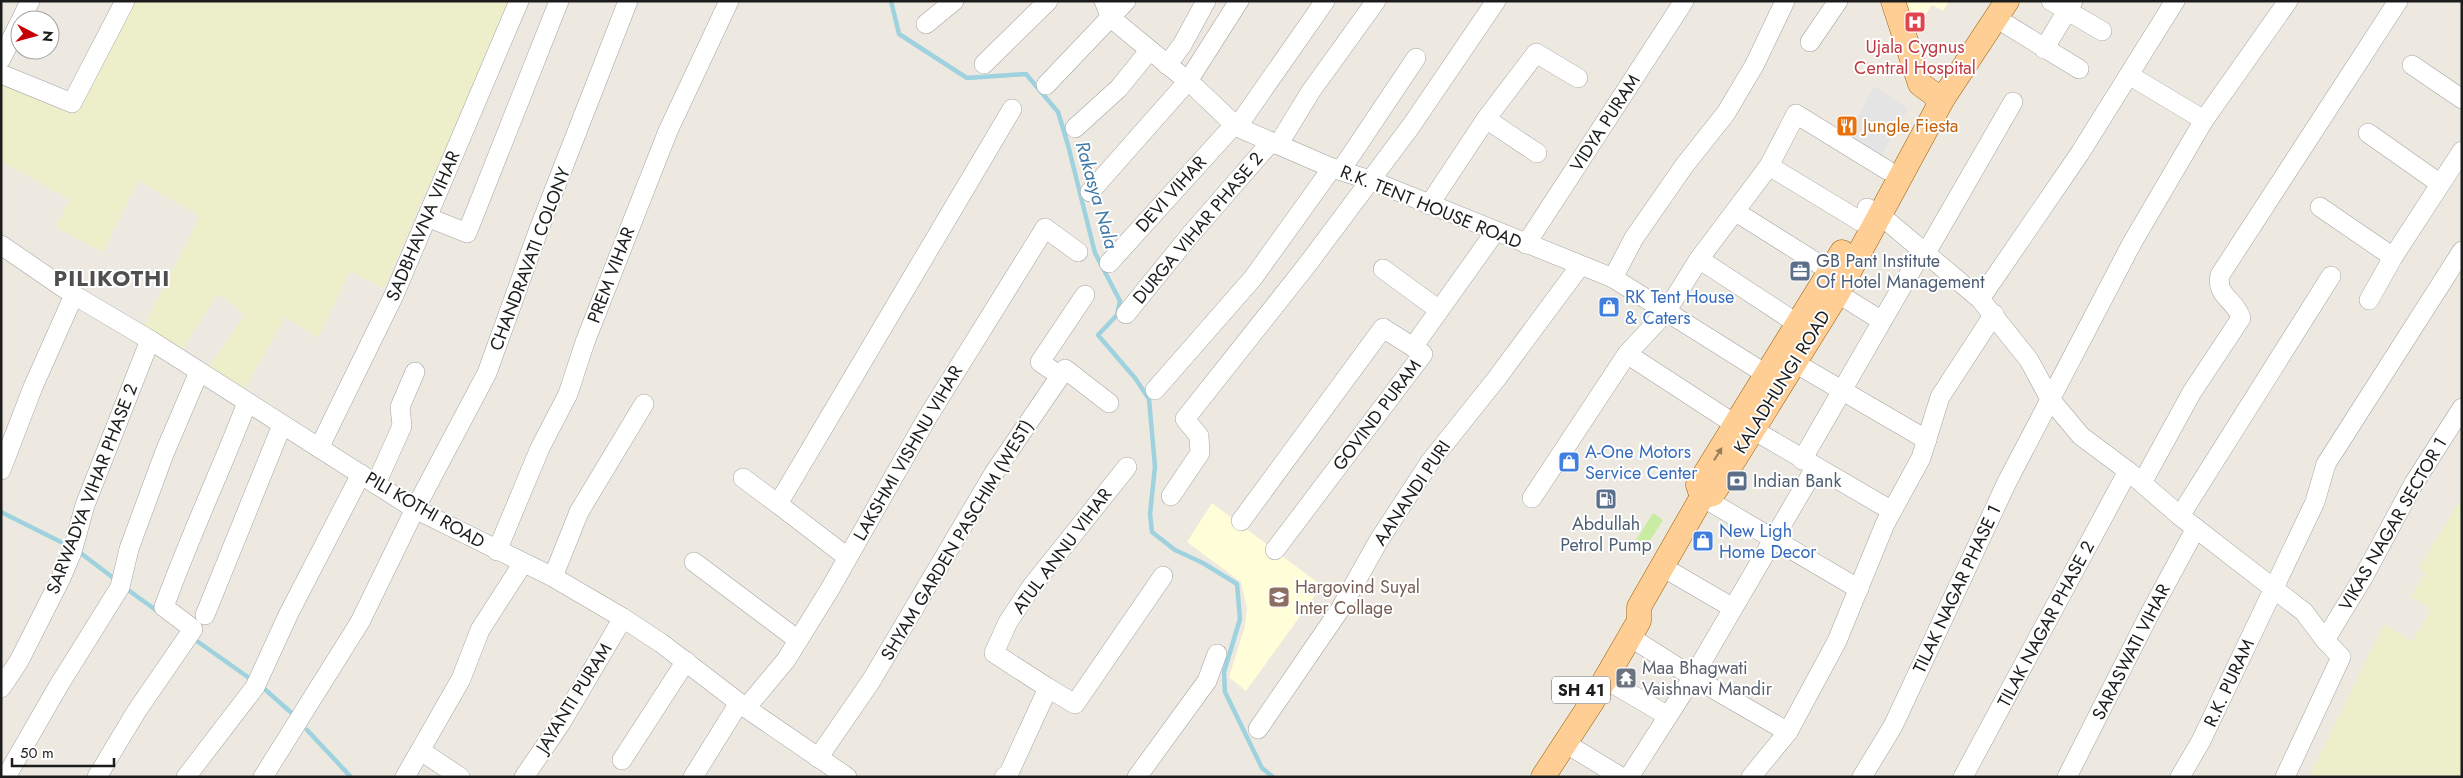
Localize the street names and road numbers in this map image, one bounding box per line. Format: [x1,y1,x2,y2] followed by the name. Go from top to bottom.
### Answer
[1564,69,1646,177] street label: VIDYA PURAM
[380,147,466,305] street label: SADBHAVNA VIHAR
[1127,147,1269,309] street label: DURGA VIHAR PHASE 2
[1130,150,1212,238] street label: DEVI VIHAR
[1336,159,1526,255] street label: R.K. TENT HOUSE ROAD
[483,163,577,355] street label: CHANDRAVATI COLONY
[581,223,641,327] street label: PREM VIHAR
[1727,305,1837,459] street label: KALADHUNGI ROAD
[1327,354,1427,476] street label: GOVIND PURAM
[847,361,969,545] street label: LAKSHMI VISHNU VIHAR
[40,380,144,598] street label: SARWADYA VIHAR PHASE 2
[875,415,1039,665] street label: SHYAM GARDEN PASCHIM (WEST)
[2333,432,2453,616] street label: VIKAS NAGAR SECTOR 1
[1367,435,1457,551] street label: AANANDI PURI
[360,465,490,555] street label: PILI KOTHI ROAD
[1006,483,1118,619] street label: ATUL ANNU VIHAR
[1907,501,2007,677] street label: TILAK NAGAR PHASE 1
[1991,536,2101,712] street label: TILAK NAGAR PHASE 2
[2085,579,2177,725] street label: SARASWATI VIHAR
[2197,635,2261,731] street label: R.K. PURAM
[529,638,618,760] street label: JAYANTI PURAM
[1552,676,1610,704] road number: SH 41

